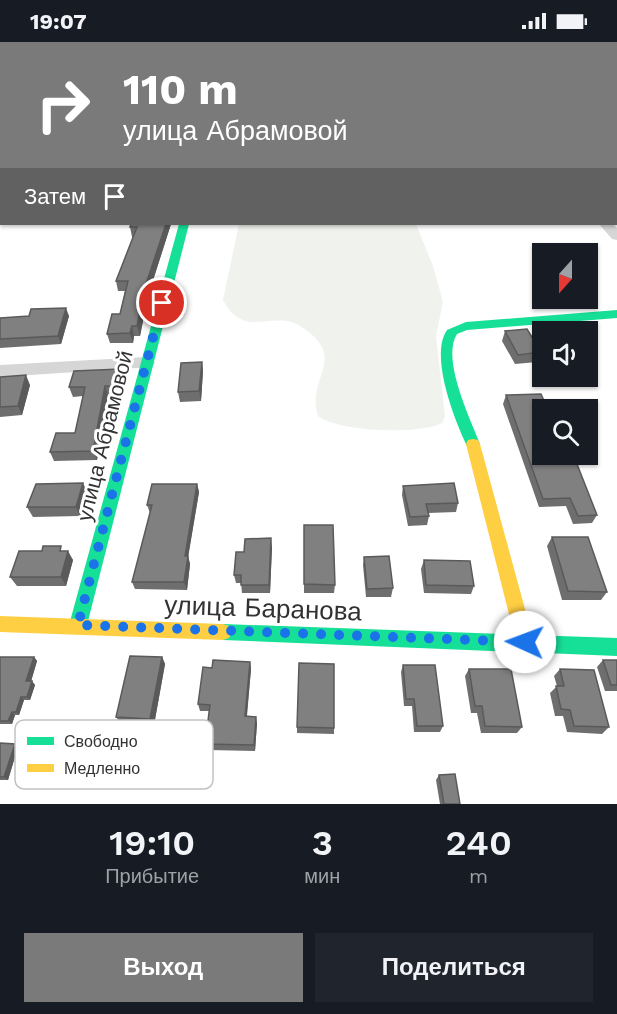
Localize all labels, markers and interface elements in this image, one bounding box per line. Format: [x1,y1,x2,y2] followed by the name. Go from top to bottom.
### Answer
[30,9,87,34] text: 19:07
[123,65,238,114] text: 110 m
[24,66,102,144] icon: right
[123,115,348,147] text: улица Абрамовой
[98,180,131,213] icon: arrive
[24,184,86,209] text: Затем
[532,243,598,309] north arrow
[532,243,598,465] map controls
[136,277,187,328] pin
[145,286,178,319] icon: arrive
[532,321,598,387] button: sound
[71,348,138,524] street label: улица Абрамовой
[532,399,598,465] button: search
[164,590,363,626] street label: улица Баранова
[493,610,557,674] position arrow
[15,720,213,789] legend
[64,732,138,751] text: Свободно
[64,759,140,778] text: Медленно
[109,822,195,864] text: 19:10
[312,822,333,864] text: 3
[446,822,512,864] text: 240
[105,864,199,888] text: Прибытие
[304,864,340,888] text: мин
[469,864,488,888] text: m
[24,933,303,1002] button: Выход
[315,933,593,1002] button: Поделиться

